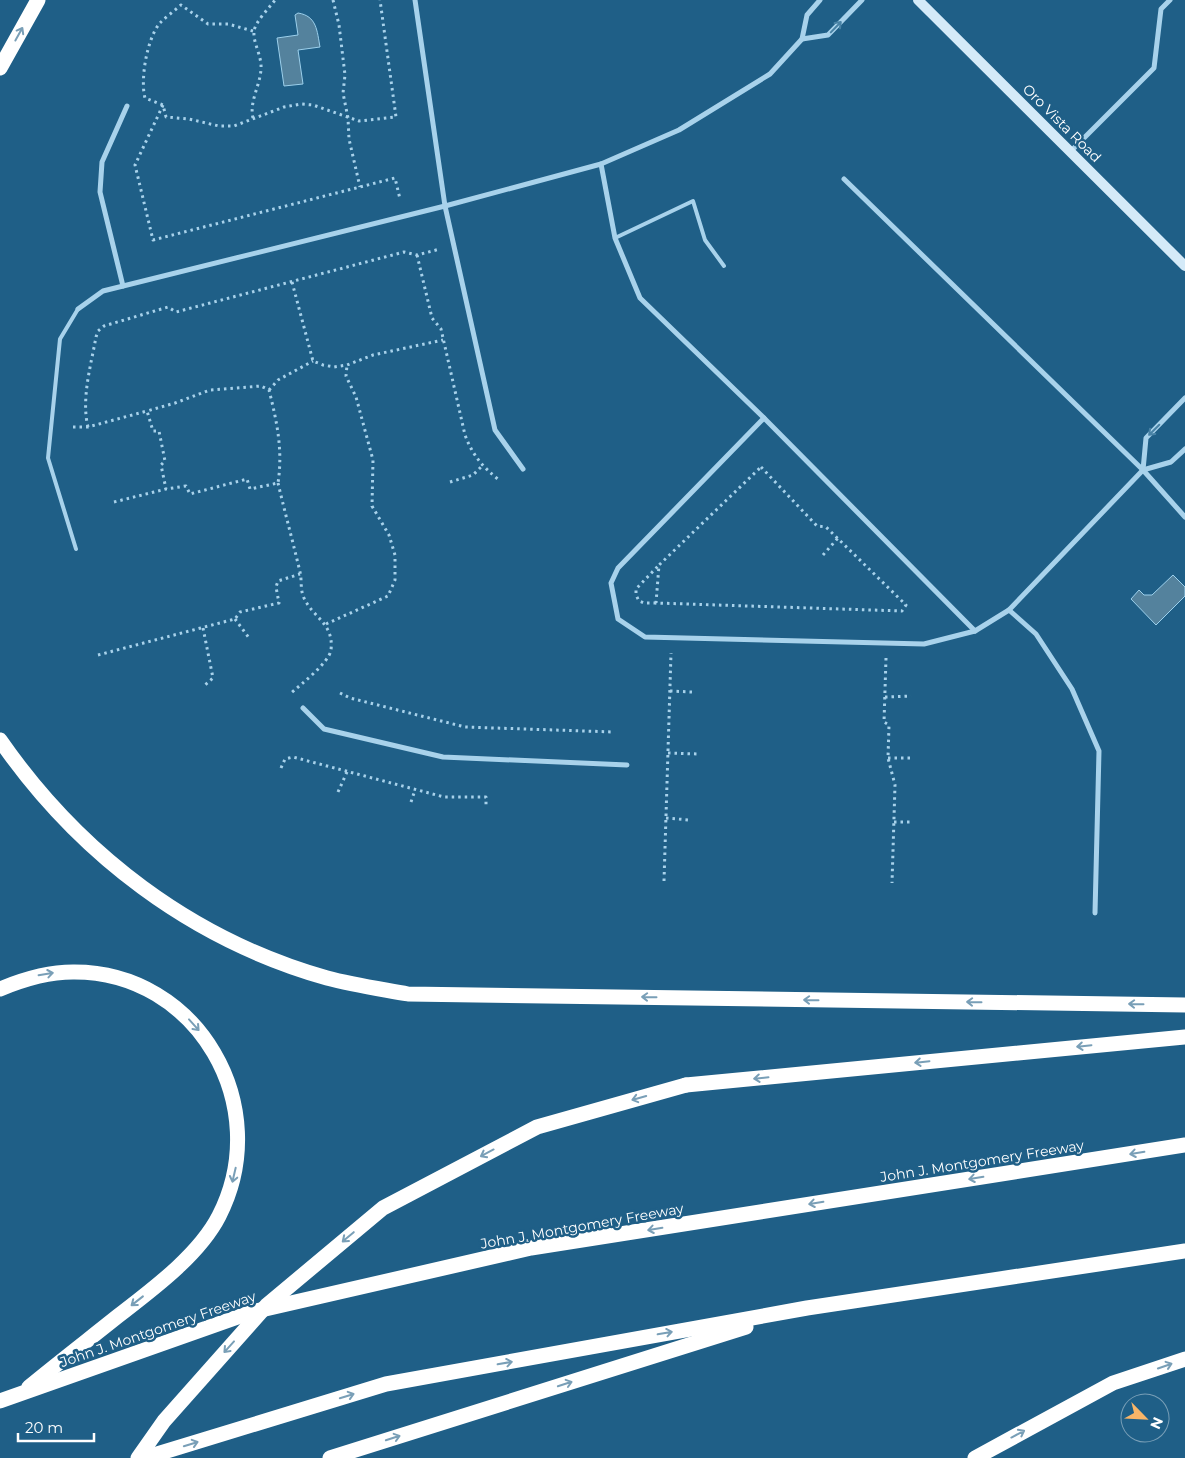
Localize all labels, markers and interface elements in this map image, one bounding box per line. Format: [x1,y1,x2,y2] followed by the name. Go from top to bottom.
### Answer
[830,21,842,33] one-way arrow
[15,27,24,42] one-way arrow
[1019,80,1105,166] street label: Oro Vista Road
[1148,423,1160,436] one-way arrow
[38,969,54,979] one-way arrow
[641,992,658,1002] one-way arrow
[804,995,820,1004] one-way arrow
[966,997,982,1007] one-way arrow
[1129,999,1145,1009] one-way arrow
[188,1018,200,1031] one-way arrow
[1077,1041,1093,1051] one-way arrow
[915,1057,931,1067] one-way arrow
[753,1073,769,1083] one-way arrow
[631,1094,647,1104] one-way arrow
[878,1136,1086,1186] street label: John J. Montgomery Freeway
[479,1148,494,1158] one-way arrow
[1129,1148,1145,1158] one-way arrow
[229,1167,238,1183] one-way arrow
[969,1173,985,1183] one-way arrow
[478,1199,685,1253] street label: John J. Montgomery Freeway
[808,1199,824,1209] one-way arrow
[648,1224,664,1234] one-way arrow
[342,1231,355,1242] one-way arrow
[57,1287,259,1371] street label: John J. Montgomery Freeway
[131,1296,144,1307] one-way arrow
[657,1328,673,1338] one-way arrow
[224,1341,235,1354] one-way arrow
[497,1357,513,1367] one-way arrow
[1156,1361,1172,1370] one-way arrow
[556,1379,572,1388] one-way arrow
[338,1391,354,1401] one-way arrow
[1120,1393,1170,1443] north arrow
[18,1410,94,1442] scale bar
[1146,1414,1167,1432] text: N
[25,1418,63,1437] text: 20 m
[1010,1429,1025,1439] one-way arrow
[385,1433,400,1442] one-way arrow
[183,1438,199,1448] one-way arrow

